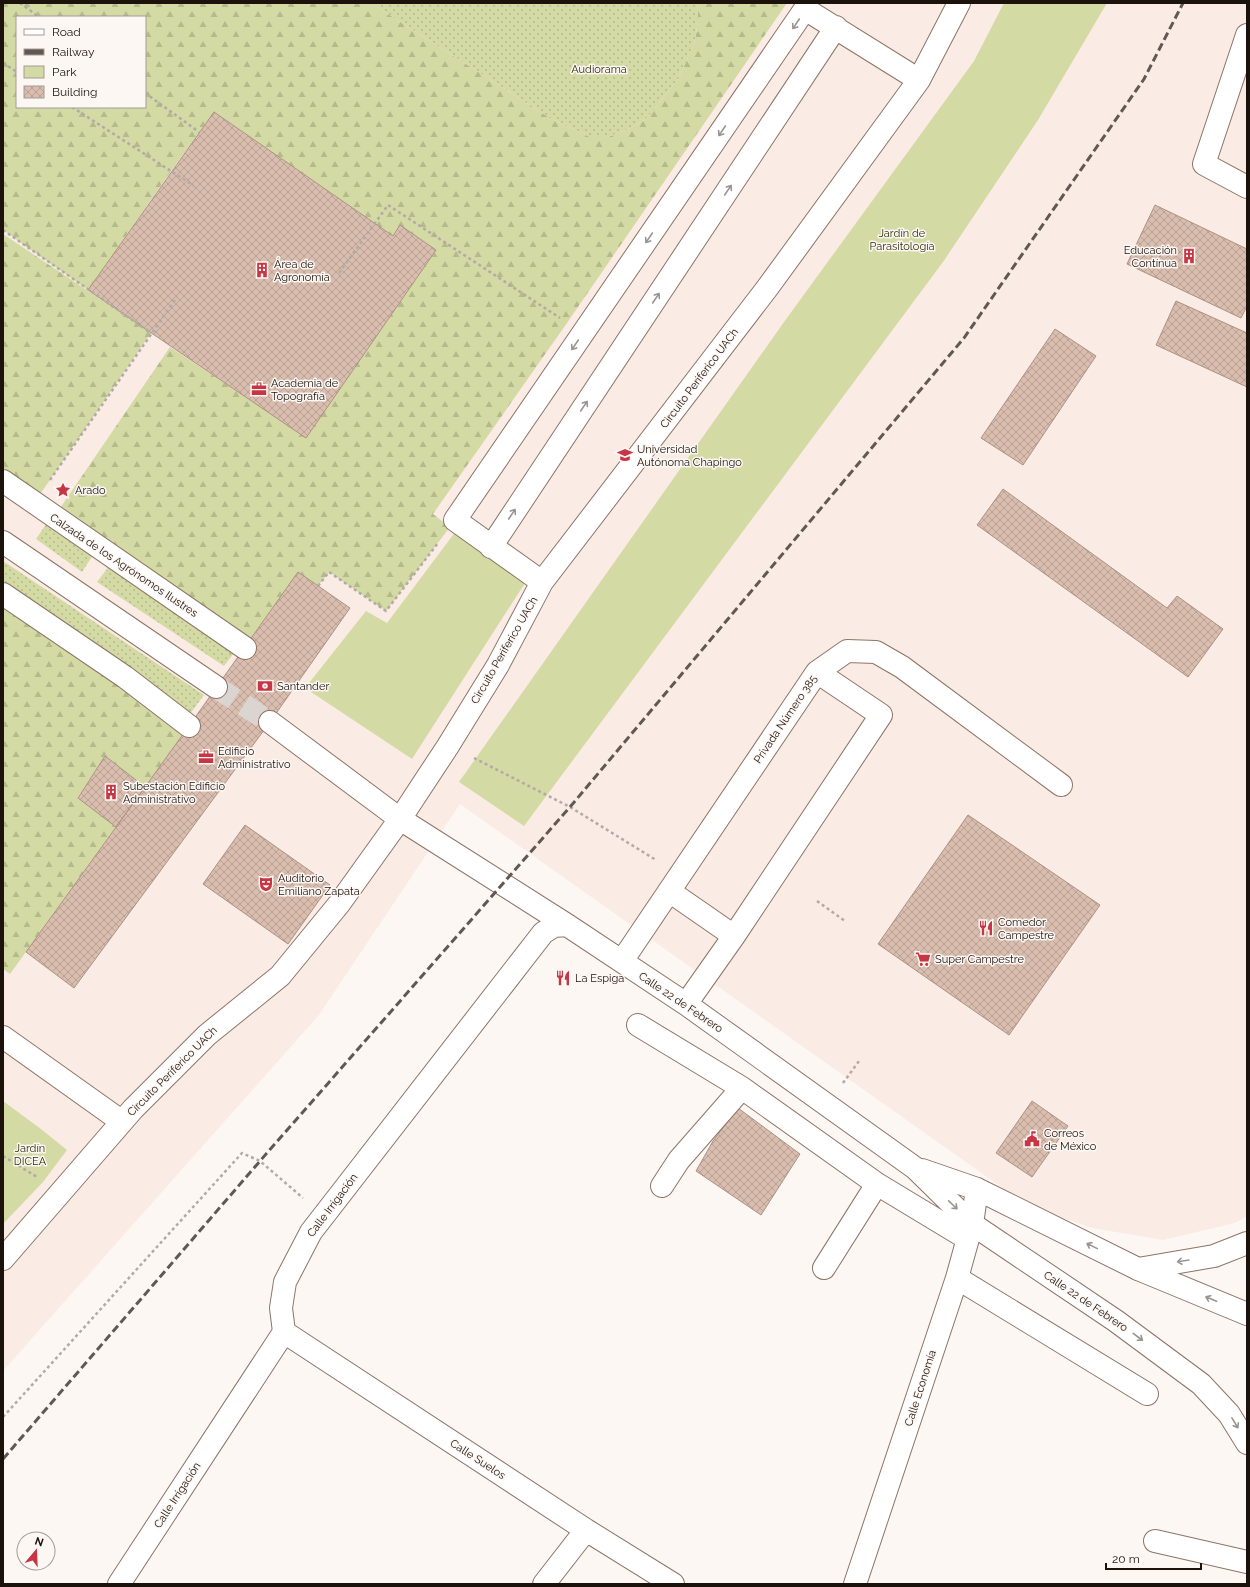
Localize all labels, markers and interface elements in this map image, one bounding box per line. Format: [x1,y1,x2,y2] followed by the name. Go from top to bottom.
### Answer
[16,16,146,108] legend
[792,18,800,29] one-way arrow
[52,25,81,39] text: Road
[52,45,95,59] text: Railway
[571,63,627,76] park label: Audiorama
[52,65,77,79] text: Park
[52,85,98,99] text: Building
[718,125,726,136] one-way arrow
[724,185,732,196] one-way arrow
[869,227,935,253] park label: Jardín de Parasitología
[645,232,653,243] one-way arrow
[1124,244,1177,270] place label: Educación Contínua
[1180,247,1198,265] building icon: Educación Contínua
[274,257,330,284] place label: Área de Agronomía
[253,261,271,279] building icon: Área de Agronomía
[652,293,660,304] one-way arrow
[658,326,741,431] street label: Circuito Periferico UACh
[571,339,579,350] one-way arrow
[271,377,339,403] place label: Academia de Topografía
[250,380,268,398] office icon: Academia de Topografía
[580,401,588,412] one-way arrow
[637,443,742,469] place label: Universidad Autónoma Chapingo
[616,446,634,464] school or university icon: Universidad Autónoma Chapingo
[54,481,72,499] place icon: Arado
[75,484,106,497] place label: Arado
[508,509,516,520] one-way arrow
[47,511,200,620] street label: Calzada de los Agrónomos Ilustres
[468,594,540,706] street label: Circuito Periferico UACh
[751,673,820,766] street label: Privada Número 385
[256,677,274,695] bank icon: Santander
[277,680,329,693] place label: Santander
[218,745,291,771] place label: Edificio Administrativo
[197,748,215,766] office icon: Edificio Administrativo
[123,780,225,806] place label: Subestación Edificio Administrativo
[102,783,120,801] building icon: Subestación Edificio Administrativo
[278,872,360,898] place label: Auditorio Emiliano Zapata
[257,875,275,893] theatre icon: Auditorio Emiliano Zapata
[998,916,1055,942] place label: Comedor Campestre
[977,919,995,937] restaurant icon: Comedor Campestre
[914,950,932,968] supermarket icon: Super Campestre
[935,953,1024,966] place label: Super Campestre
[554,969,572,987] restaurant icon: La Espiga
[636,969,726,1036] street label: Calle 22 de Febrero
[575,972,624,985] place label: La Espiga
[125,1024,220,1119] street label: Circuito Periferico UACh
[1044,1127,1097,1153] place label: Correos de México
[1023,1130,1041,1148] public building icon: Correos de México
[14,1142,47,1168] park label: Jardín DICEA
[304,1171,360,1239] street label: Calle Irrigación
[948,1200,958,1210] one-way arrow
[1086,1242,1098,1249] one-way arrow
[1177,1258,1190,1266] one-way arrow
[1041,1268,1131,1335] street label: Calle 22 de Febrero
[1205,1295,1217,1302] one-way arrow
[1132,1333,1143,1341] one-way arrow
[902,1348,939,1428] street label: Calle Economía
[1231,1417,1239,1429] one-way arrow
[448,1437,508,1482] street label: Calle Suelos
[151,1460,204,1531] street label: Calle Irrigación
[16,1531,56,1571] north arrow
[33,1535,45,1550] text: N
[1106,1545,1201,1571] scale bar
[1112,1552,1140,1566] text: 20 m

